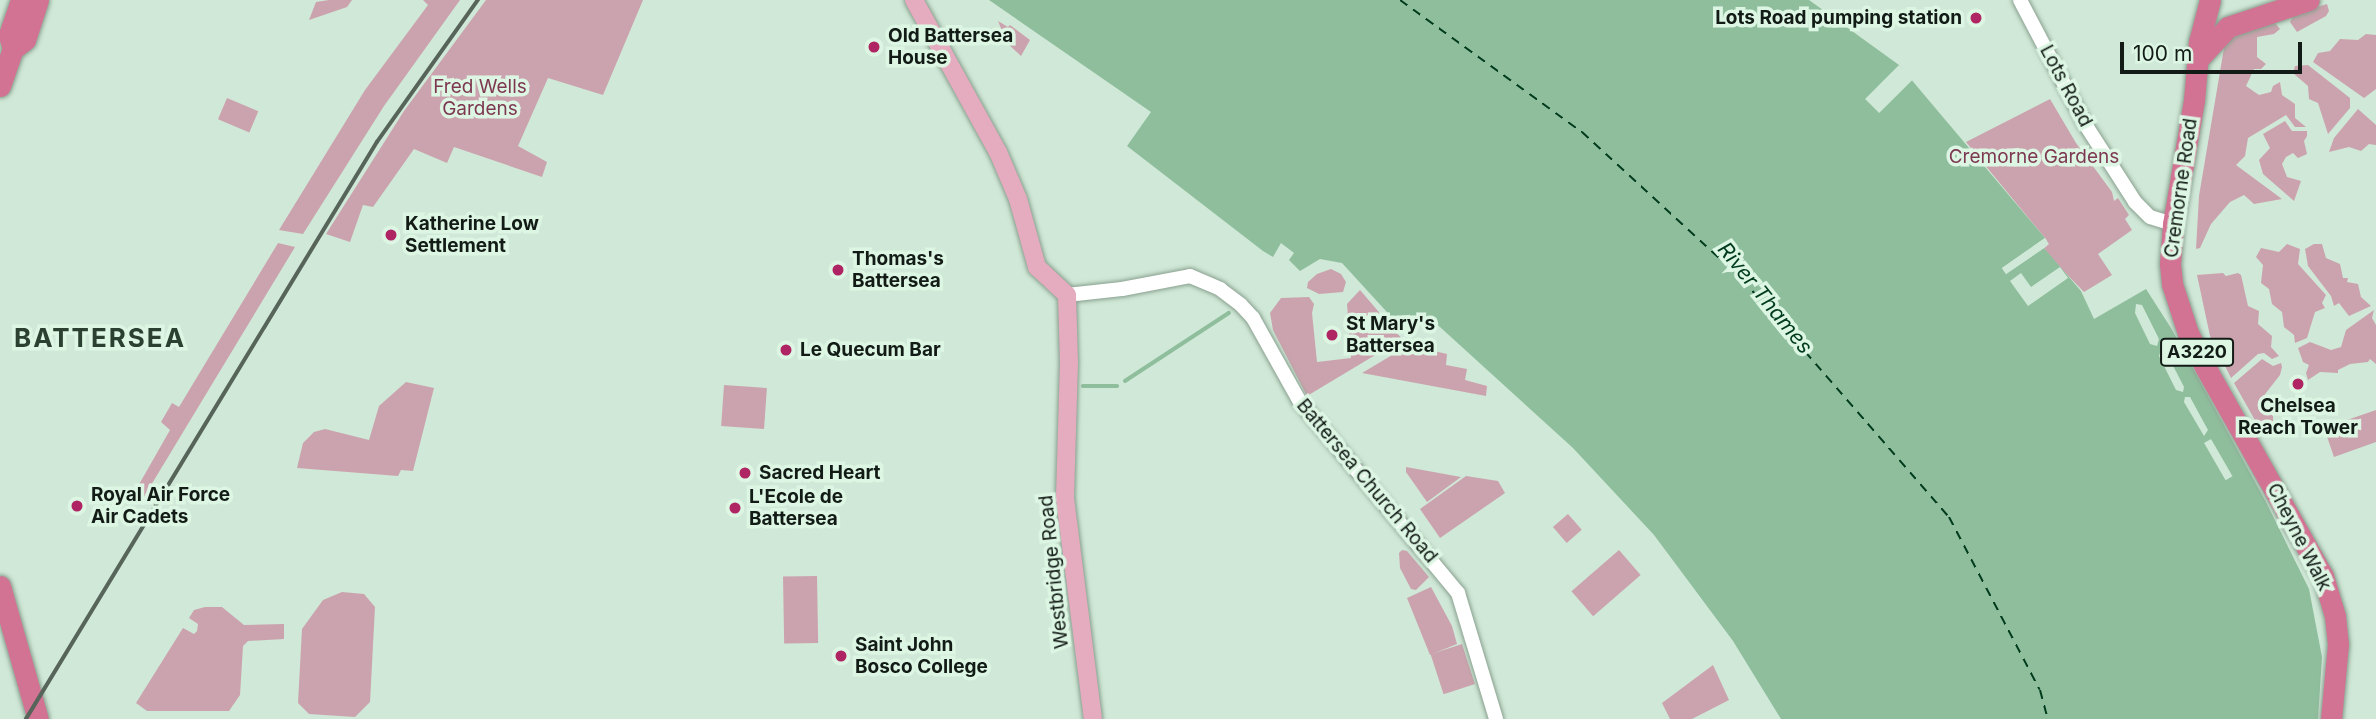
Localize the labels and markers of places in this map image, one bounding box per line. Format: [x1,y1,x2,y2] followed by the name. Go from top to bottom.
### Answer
[1715,7,1962,29] place label: Lots Road pumping station
[1968,10,1984,26] marker: Lots Road pumping station
[888,25,1013,69] place label: Old Battersea House
[866,39,882,55] marker: Old Battersea House
[405,213,539,257] place label: Katherine Low Settlement
[383,227,399,243] marker: Katherine Low Settlement
[852,248,944,292] place label: Thomas's Battersea
[830,262,846,278] marker: Thomas's Battersea
[1346,313,1435,357] place label: St Mary's Battersea
[1324,327,1340,343] marker: St Mary's Battersea
[800,339,941,361] place label: Le Quecum Bar
[778,342,794,358] marker: Le Quecum Bar
[2290,376,2306,392] marker: Chelsea Reach Tower
[2238,395,2358,439] place label: Chelsea Reach Tower
[759,462,881,484] place label: Sacred Heart
[737,465,753,481] marker: Sacred Heart
[91,484,230,528] place label: Royal Air Force Air Cadets
[749,486,843,530] place label: L'Ecole de Battersea
[69,498,85,514] marker: Royal Air Force Air Cadets
[727,500,743,516] marker: L'Ecole de Battersea
[855,634,988,678] place label: Saint John Bosco College
[833,648,849,664] marker: Saint John Bosco College

